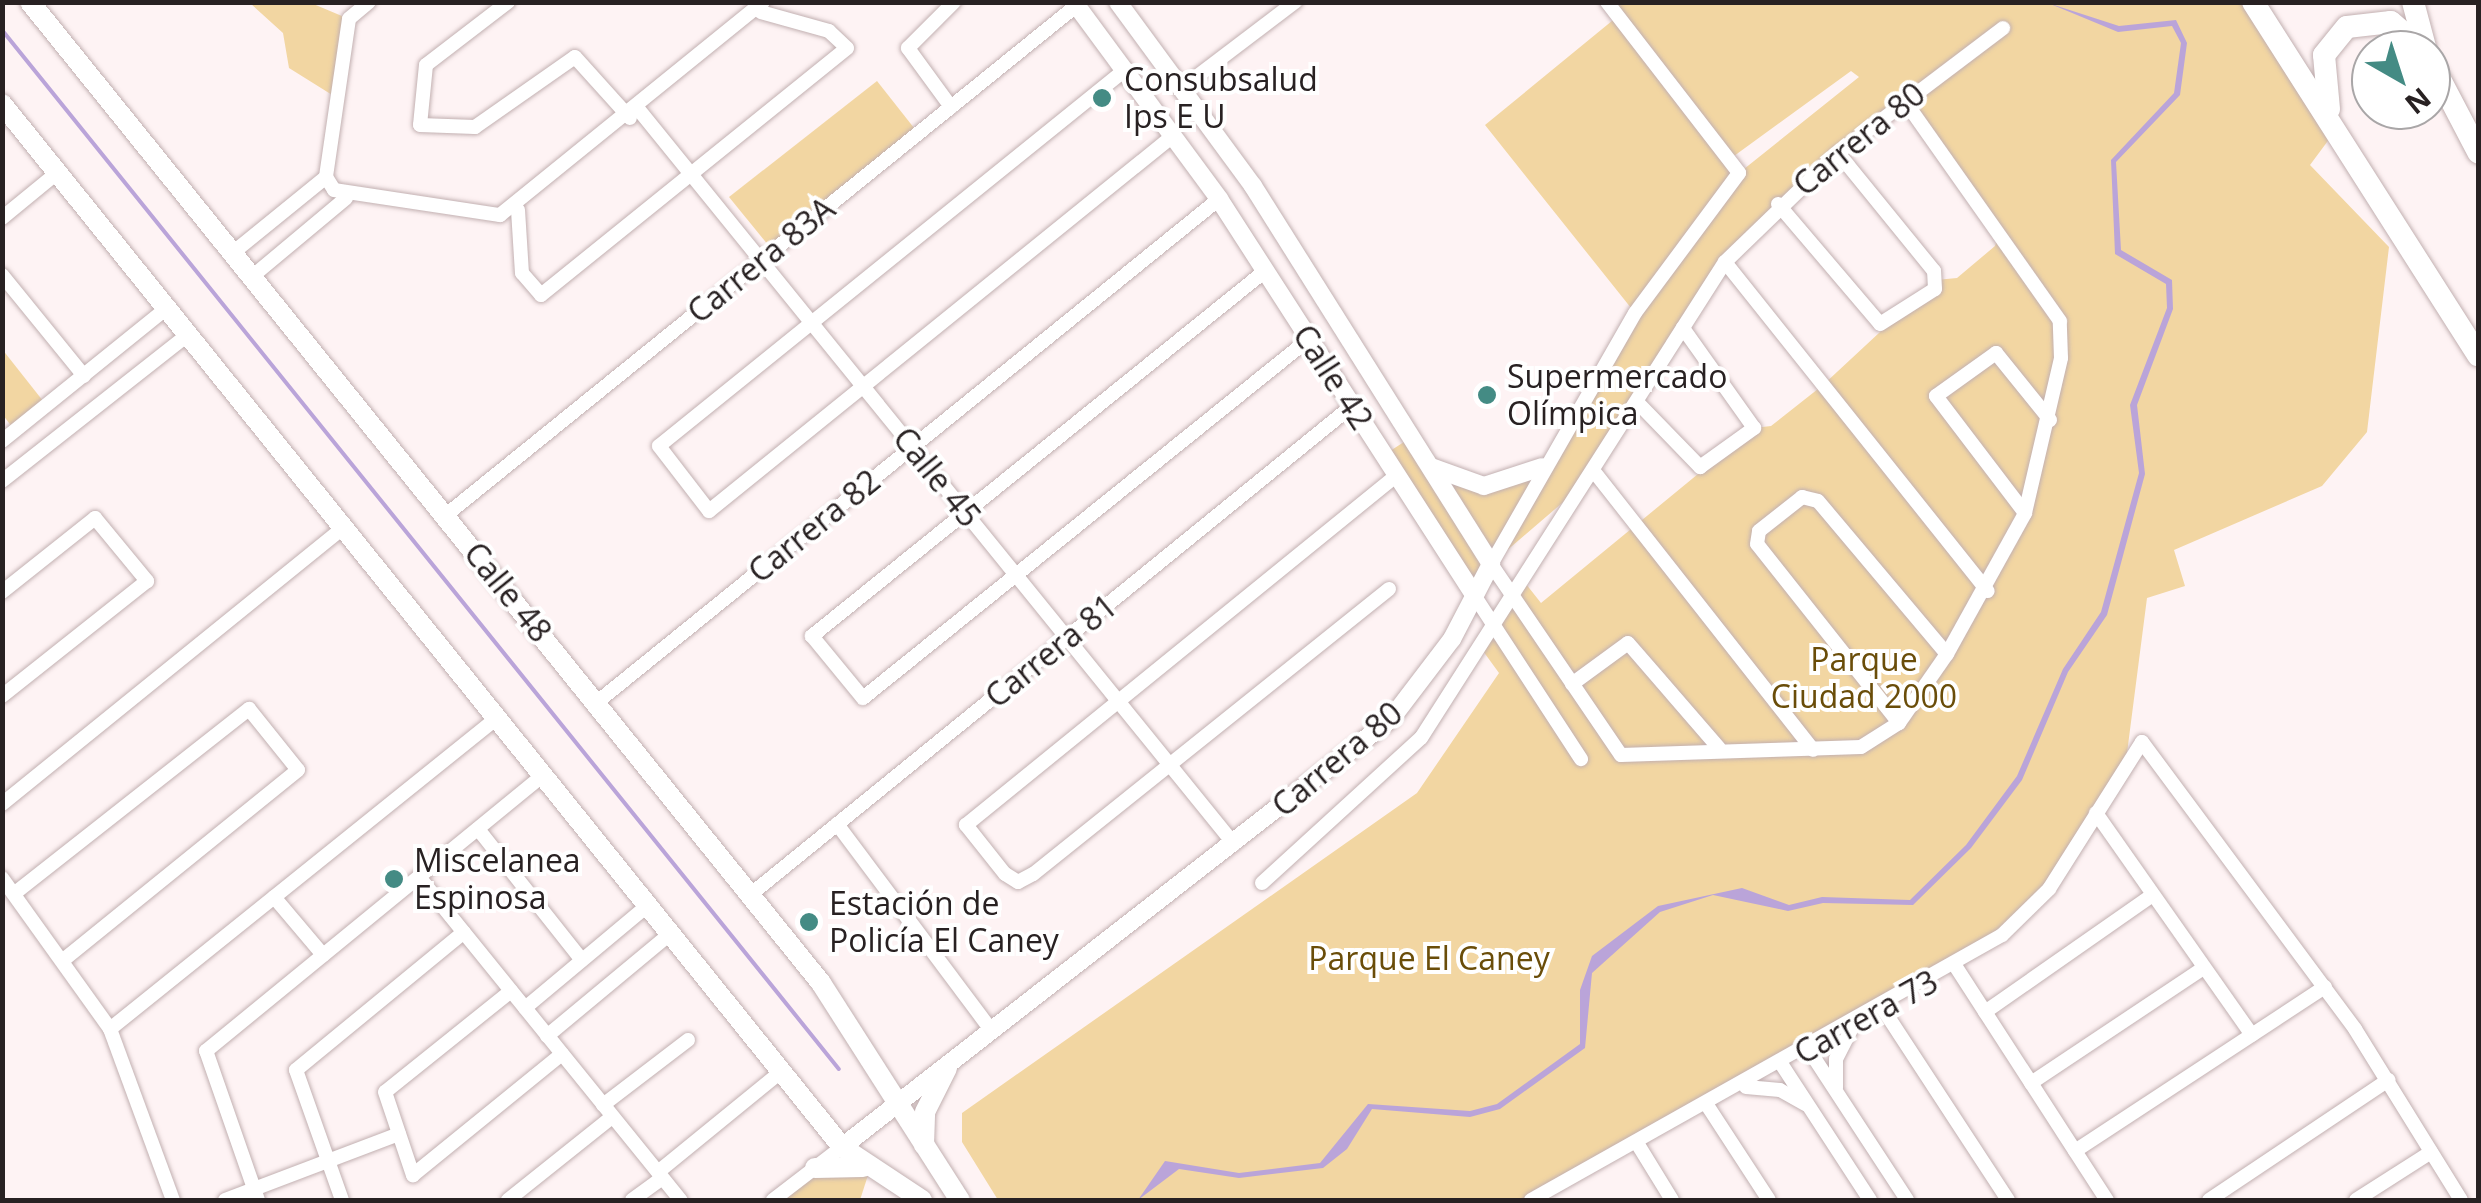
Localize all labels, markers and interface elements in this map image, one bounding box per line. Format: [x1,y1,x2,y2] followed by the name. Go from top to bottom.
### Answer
[2351,30,2451,130] north arrow
[1124,61,1318,136] place label: Consubsalud Ips E U
[1786,74,1932,204] street label: Carrera 80
[2398,80,2439,124] text: N
[1089,85,1115,111] marker: Consubsalud Ips E U
[680,189,842,331] street label: Carrera 83A
[1285,317,1381,437] street label: Calle 42
[1507,358,1727,433] place label: Supermercado Olímpica
[1476,384,1498,406] marker: Supermercado Olímpica
[885,419,989,535] street label: Calle 45
[741,461,887,591] street label: Carrera 82
[456,534,560,650] street label: Calle 48
[978,586,1124,716] street label: Carrera 81
[1771,641,1957,716] park label: Parque Ciudad 2000
[1264,694,1410,824] street label: Carrera 80
[414,842,581,917] place label: Miscelanea Espinosa
[383,868,405,890] marker: Miscelanea Espinosa
[829,885,1059,960] place label: Estación de Policía El Caney
[798,911,820,933] marker: Estación de Policía El Caney
[1308,939,1550,977] park label: Parque El Caney
[1788,962,1944,1072] street label: Carrera 73

